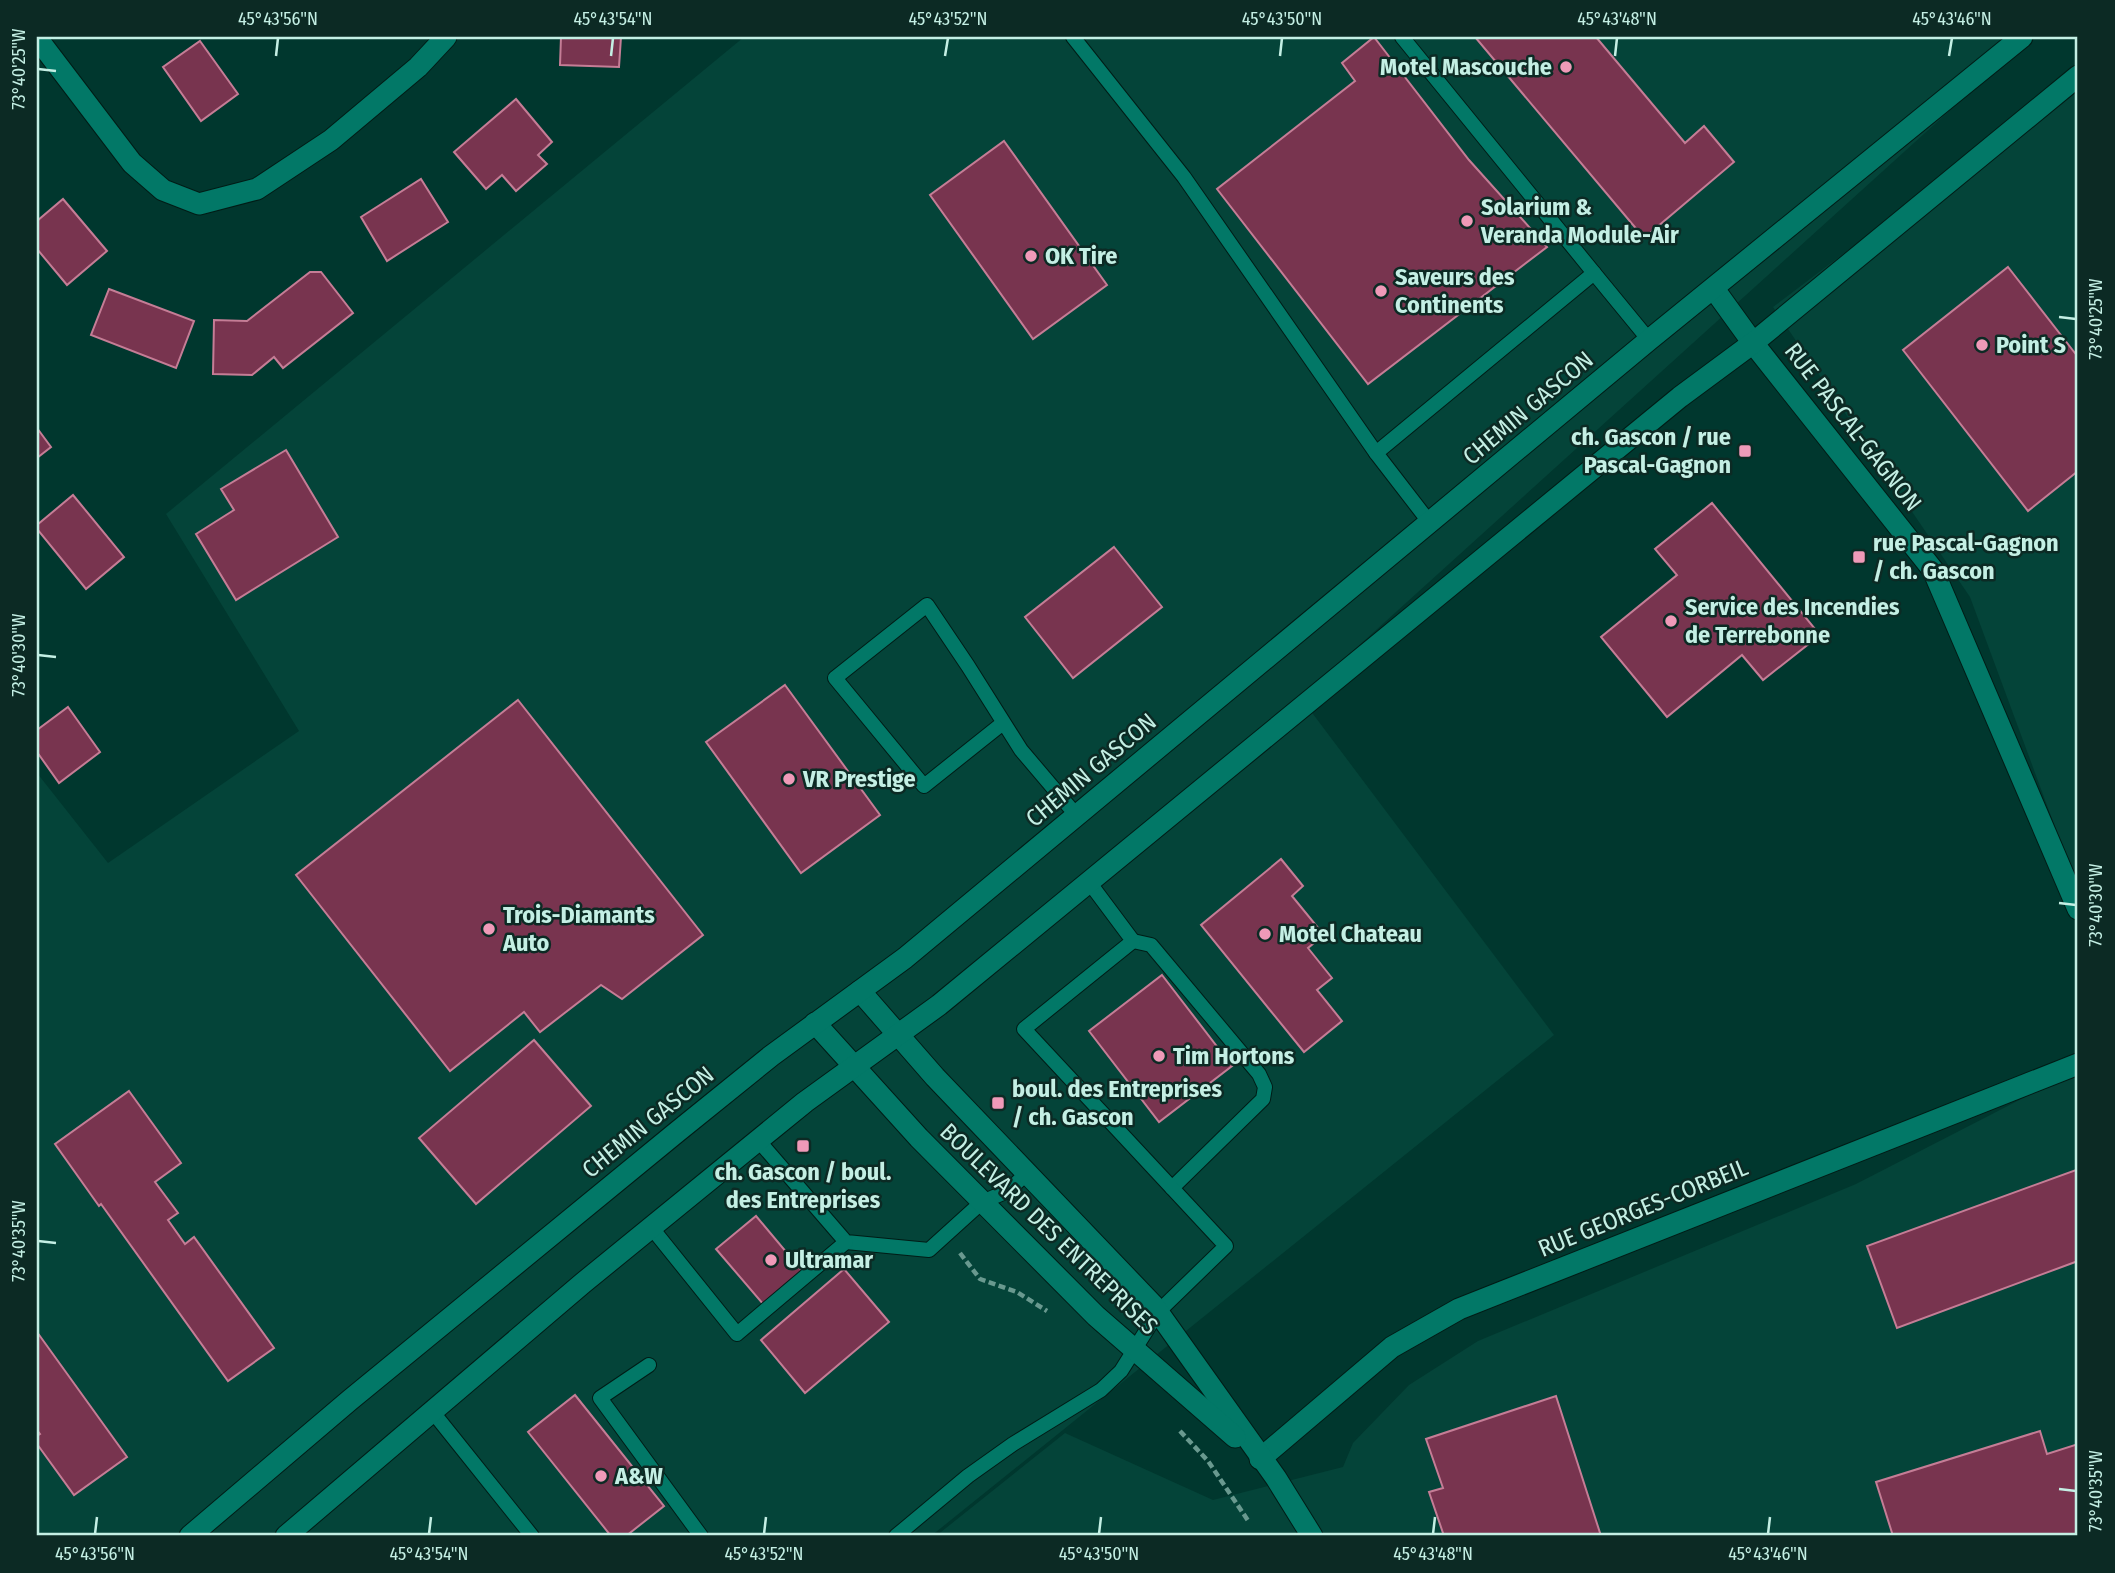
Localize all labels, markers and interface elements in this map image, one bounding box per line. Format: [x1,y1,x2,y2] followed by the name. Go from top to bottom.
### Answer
[238,8,318,30] text: 45°43'56"N
[573,8,653,30] text: 45°43'54"N
[908,8,988,30] text: 45°43'52"N
[1242,8,1322,30] text: 45°43'50"N
[1577,8,1657,30] text: 45°43'48"N
[1912,8,1992,30] text: 45°43'46"N
[8,28,30,110] text: 73°40'25"W
[1380,53,1552,81] place label: Motel Mascouche
[1558,59,1574,75] marker: Motel Mascouche
[1480,193,1679,249] place label: Solarium & Veranda Module-Air
[1459,213,1475,229] marker: Solarium & Veranda Module-Air
[1045,242,1117,270] place label: OK Tire
[1023,248,1039,264] marker: OK Tire
[1395,263,1515,319] place label: Saveurs des Continents
[2085,278,2107,360] text: 73°40'25"W
[1373,283,1389,299] marker: Saveurs des Continents
[1996,331,2066,359] place label: Point S
[1779,337,1927,517] street label: RUE PASCAL-GAGNON
[1974,337,1990,353] marker: Point S
[1457,345,1599,471] street label: CHEMIN GASCON
[1571,423,1731,479] place label: ch. Gascon / rue Pascal-Gagnon
[1737,443,1753,459] marker: ch. Gascon / rue Pascal-Gagnon
[1873,529,2059,585] place label: rue Pascal-Gagnon / ch. Gascon
[1851,549,1867,565] marker: rue Pascal-Gagnon / ch. Gascon
[1685,593,1900,649] place label: Service des Incendies de Terrebonne
[8,613,30,696] text: 73°40'30"W
[1663,613,1679,629] marker: Service des Incendies de Terrebonne
[1020,707,1162,833] street label: CHEMIN GASCON
[802,765,916,793] place label: VR Prestige
[781,771,797,787] marker: VR Prestige
[2085,863,2107,946] text: 73°40'30"W
[502,901,655,957] place label: Trois-Diamants Auto
[1279,920,1422,948] place label: Motel Chateau
[481,921,497,937] marker: Trois-Diamants Auto
[1257,926,1273,942] marker: Motel Chateau
[1173,1042,1295,1070] place label: Tim Hortons
[1151,1048,1167,1064] marker: Tim Hortons
[577,1060,719,1184] street label: CHEMIN GASCON
[1012,1075,1222,1131] place label: boul. des Entreprises / ch. Gascon
[990,1095,1006,1111] marker: boul. des Entreprises / ch. Gascon
[934,1118,1164,1340] street label: BOULEVARD DES ENTREPRISES
[795,1138,811,1154] marker: ch. Gascon / boul. des Entreprises
[1534,1153,1752,1263] street label: RUE GEORGES-CORBEIL
[714,1158,892,1214] place label: ch. Gascon / boul. des Entreprises
[8,1200,30,1282] text: 73°40'35"W
[785,1246,873,1274] place label: Ultramar
[763,1252,779,1268] marker: Ultramar
[2085,1450,2107,1532] text: 73°40'35"W
[614,1462,663,1490] place label: A&W
[593,1468,609,1484] marker: A&W
[55,1543,135,1565] text: 45°43'56"N
[389,1543,469,1565] text: 45°43'54"N
[724,1543,804,1565] text: 45°43'52"N
[1059,1543,1139,1565] text: 45°43'50"N
[1393,1543,1473,1565] text: 45°43'48"N
[1728,1543,1808,1565] text: 45°43'46"N

